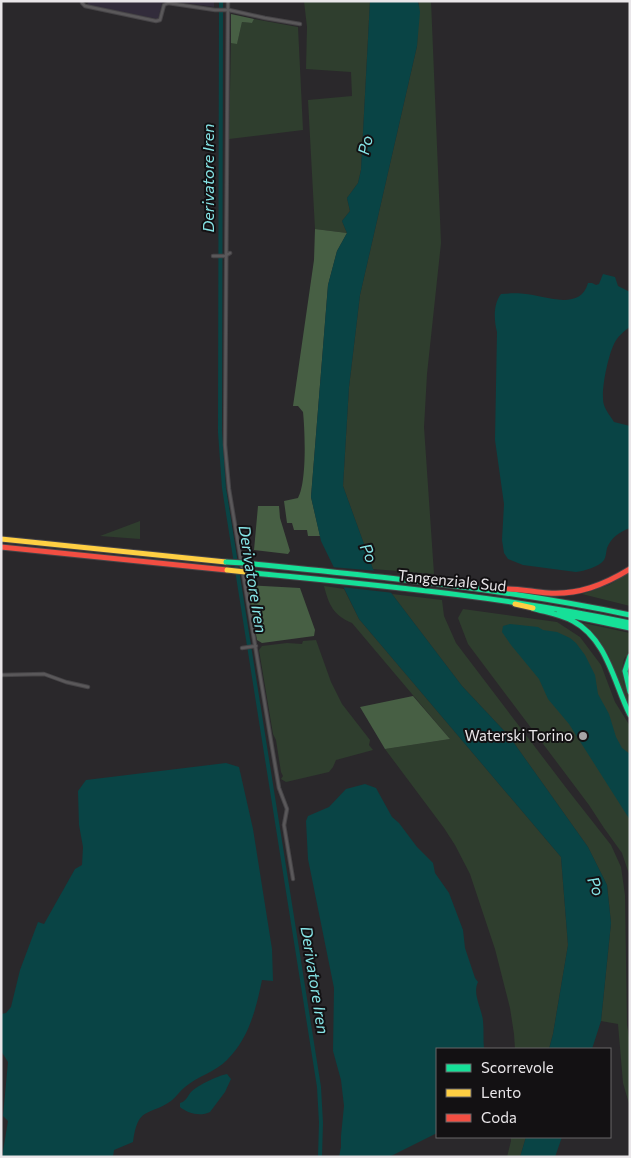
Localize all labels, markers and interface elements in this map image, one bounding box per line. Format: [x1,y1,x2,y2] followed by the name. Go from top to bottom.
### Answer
[198,124,217,232] water label: Derivatore Iren
[353,133,376,156] water label: Po
[236,524,271,634] water label: Derivatore Iren
[357,540,382,565] water label: Po
[397,565,507,595] street label: Tangenziale Sud
[464,726,573,744] place label: Waterski Torino
[577,730,589,742] marker: Waterski Torino
[584,873,609,898] water label: Po
[298,925,333,1035] water label: Derivatore Iren
[436,1048,611,1138] legend
[481,1058,554,1076] text: Scorrevole
[481,1083,521,1101] text: Lento
[481,1108,517,1126] text: Coda

